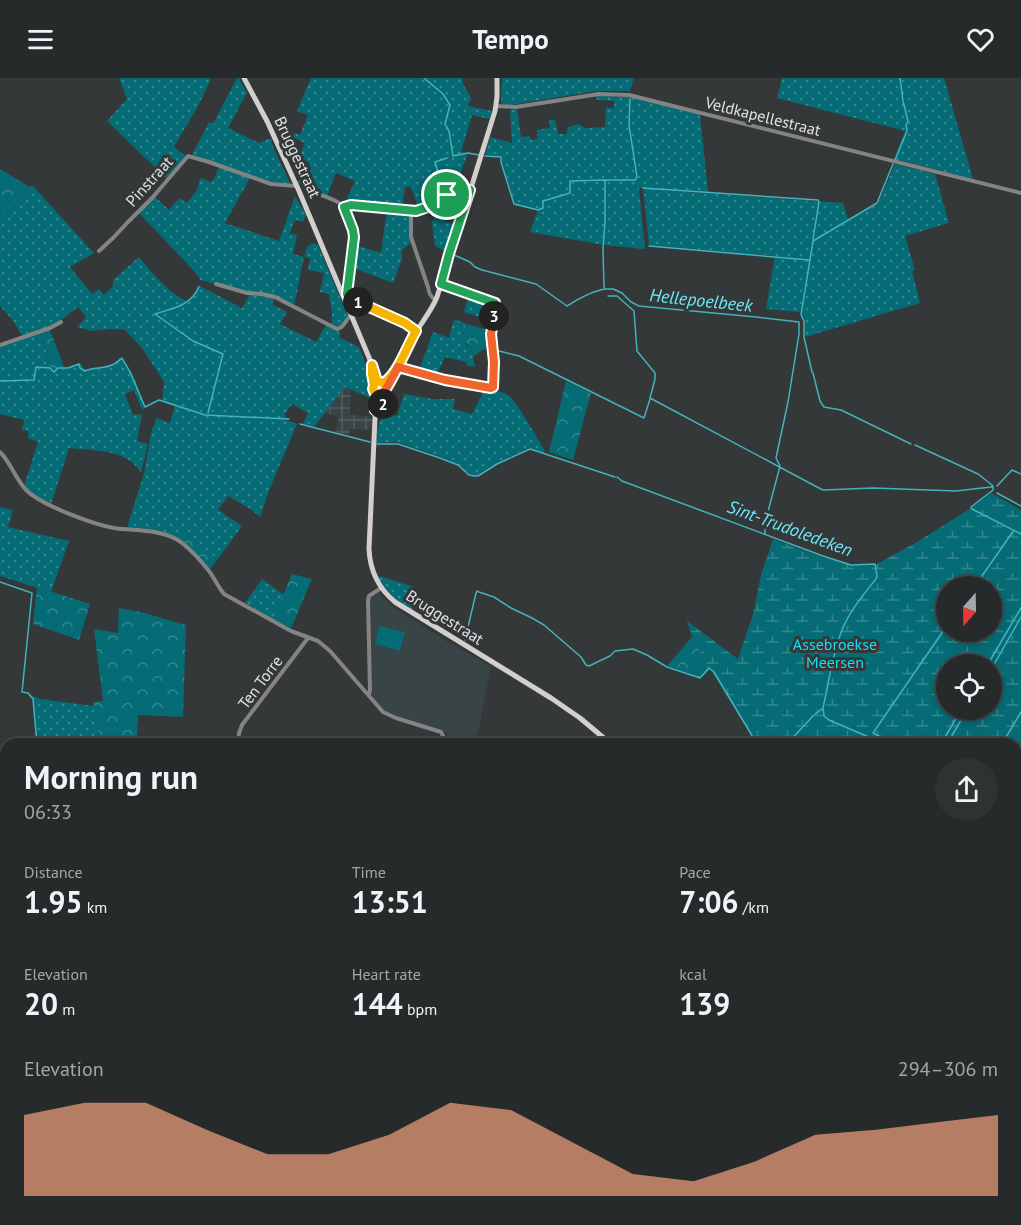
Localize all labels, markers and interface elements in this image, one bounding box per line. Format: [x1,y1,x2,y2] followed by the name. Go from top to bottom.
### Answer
[472,22,549,56] text: Tempo
[24,23,57,56] icon: menu
[964,23,997,56] icon: heart
[702,92,823,140] street label: Veldkapellestraat
[270,113,326,201] street label: Bruggestraat
[121,151,177,210] street label: Pinstraat
[421,169,472,220] pin
[430,178,463,211] icon: arrive
[648,283,754,317] water label: Hellepoelbeek
[343,287,373,317] pin: 1
[353,292,363,312] text: 1
[479,301,509,331] pin: 3
[489,306,499,326] text: 3
[368,389,398,419] pin: 2
[378,394,388,414] text: 2
[724,495,856,561] water label: Sint-Trudoledeken
[936,576,1002,642] north arrow
[936,576,1002,720] map controls
[403,585,488,649] street label: Bruggestraat
[793,634,877,672] park label: Assebroekse Meersen
[233,651,287,713] street label: Ten Torre
[936,654,1002,720] button: locate
[24,755,198,798] text: Morning run
[935,758,998,821] button: share
[24,799,72,825] text: 06:33
[24,862,83,882] text: Distance
[352,862,386,882] text: Time
[679,862,711,882] text: Pace
[24,882,82,921] text: 1.95
[352,882,428,921] text: 13:51
[679,882,738,921] text: 7:06
[82,897,107,917] text: km
[738,897,769,917] text: /km
[24,964,88,984] text: Elevation
[352,964,421,984] text: Heart rate
[679,964,707,984] text: kcal
[24,984,58,1023] text: 20
[352,984,403,1023] text: 144
[679,984,730,1023] text: 139
[58,999,75,1019] text: m
[403,999,437,1019] text: bpm
[24,1056,104,1082] text: Elevation
[898,1056,998,1082] text: 294–306 m

